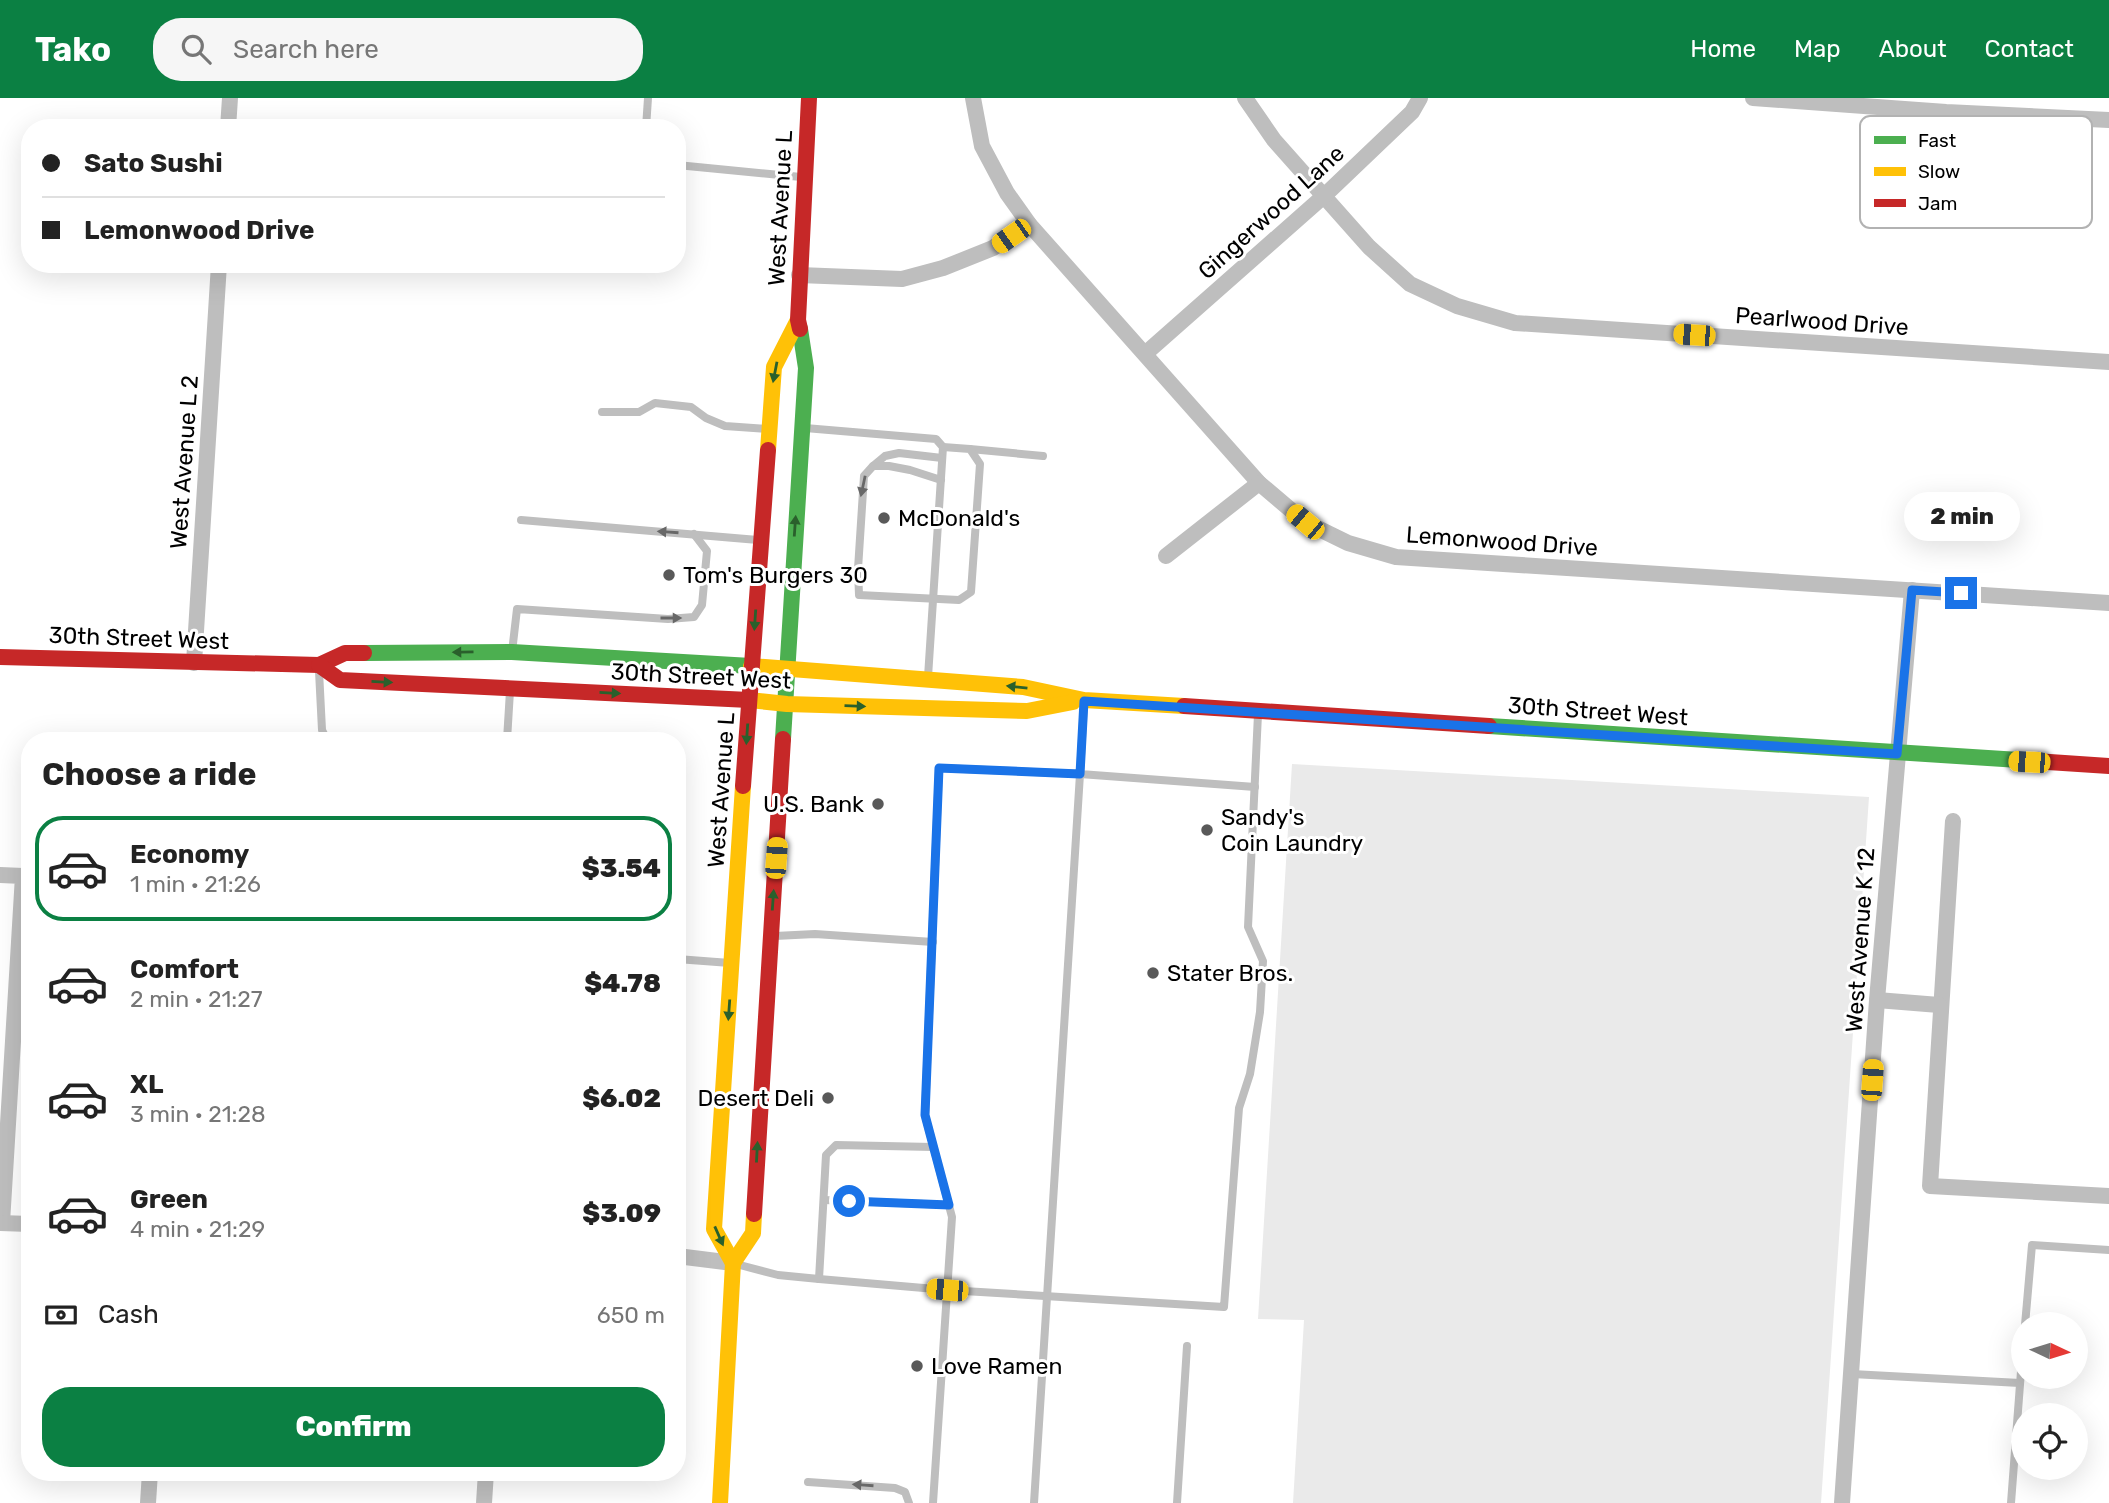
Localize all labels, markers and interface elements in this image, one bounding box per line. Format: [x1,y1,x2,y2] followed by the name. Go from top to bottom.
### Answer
[153,18,643,81] search box
[35,30,111,69] text: Tako
[177,30,215,68] icon: search
[233,34,379,65] text: Search here
[1690,35,1756,63] text: Home
[1794,35,1841,63] text: Map
[1879,35,1947,63] text: About
[1985,35,2074,63] text: Contact
[1860,116,2092,228] legend
[762,129,798,286] street label: West Avenue L
[1918,129,1957,152] text: Fast
[1192,139,1350,285] street label: Gingerwood Lane
[84,148,223,179] text: Sato Sushi
[1918,160,1960,183] text: Slow
[1918,192,1957,215] text: Jam
[84,215,314,246] text: Lemonwood Drive
[988,215,1035,257] car
[1734,301,1910,341] street label: Pearlwood Drive
[1673,323,1716,347] car
[770,361,781,383] one-way arrow
[164,374,204,550] street label: West Avenue L 2
[858,475,869,497] one-way arrow
[1903,491,2019,540] callout: 2 min
[1283,500,1328,544] car
[1930,502,1994,530] text: 2 min
[898,504,1020,532] place label: McDonald's
[876,510,892,526] marker: McDonald's
[790,515,801,537] one-way arrow
[1405,520,1599,562] street label: Lemonwood Drive
[657,526,679,537] one-way arrow
[683,561,868,589] place label: Tom's Burgers 30
[661,567,677,583] marker: Tom's Burgers 30
[1945,577,1977,609] route end
[749,609,760,631] one-way arrow
[660,612,682,624] one-way arrow
[48,621,230,655] street label: 30th Street West
[452,646,474,658] one-way arrow
[610,657,792,695] street label: 30th Street West
[372,677,394,688] one-way arrow
[1006,681,1028,692] one-way arrow
[599,688,621,699] one-way arrow
[1507,691,1689,731] street label: 30th Street West
[844,700,866,712] one-way arrow
[702,711,740,869] street label: West Avenue L
[742,723,753,745] one-way arrow
[2008,750,2051,774] car
[42,755,256,793] text: Choose a ride
[763,790,864,818] place label: U.S. Bank
[870,796,886,812] marker: U.S. Bank
[1221,803,1364,857] place label: Sandy's Coin Laundry
[1199,822,1215,838] marker: Sandy's Coin Laundry
[765,836,788,880] car
[46,837,109,900] icon: car
[130,839,249,870] text: Economy
[1840,847,1880,1033] street label: West Avenue K 12
[582,853,661,884] text: $3.54
[130,870,261,898] text: 1 min · 21:26
[768,889,779,911] one-way arrow
[46,952,109,1015] icon: car
[130,954,239,985] text: Comfort
[1167,959,1293,987] place label: Stater Bros.
[1145,965,1161,981] marker: Stater Bros.
[584,968,661,999] text: $4.78
[130,985,262,1013] text: 2 min · 21:27
[723,999,734,1021] one-way arrow
[1861,1058,1884,1102] car
[46,1067,109,1130] icon: car
[130,1069,163,1100] text: XL
[582,1083,661,1114] text: $6.02
[697,1084,814,1112] place label: Desert Deli
[820,1090,836,1106] marker: Desert Deli
[130,1100,266,1128] text: 3 min · 21:28
[752,1140,763,1162] one-way arrow
[46,1182,109,1245] icon: car
[130,1184,208,1215] text: Green
[833,1185,865,1217] route start
[582,1198,661,1229] text: $3.09
[130,1215,265,1243] text: 4 min · 21:29
[714,1226,725,1247] one-way arrow
[926,1278,969,1302] car
[42,1296,80,1334] icon: cash
[98,1299,159,1330] text: Cash
[597,1301,665,1329] text: 650 m
[2011,1312,2088,1390] north arrow
[2011,1312,2088,1480] map controls
[931,1352,1062,1380] place label: Love Ramen
[909,1358,925,1374] marker: Love Ramen
[42,1387,665,1467] button: Confirm
[2011,1403,2088,1480] button: locate
[852,1480,874,1491] one-way arrow

